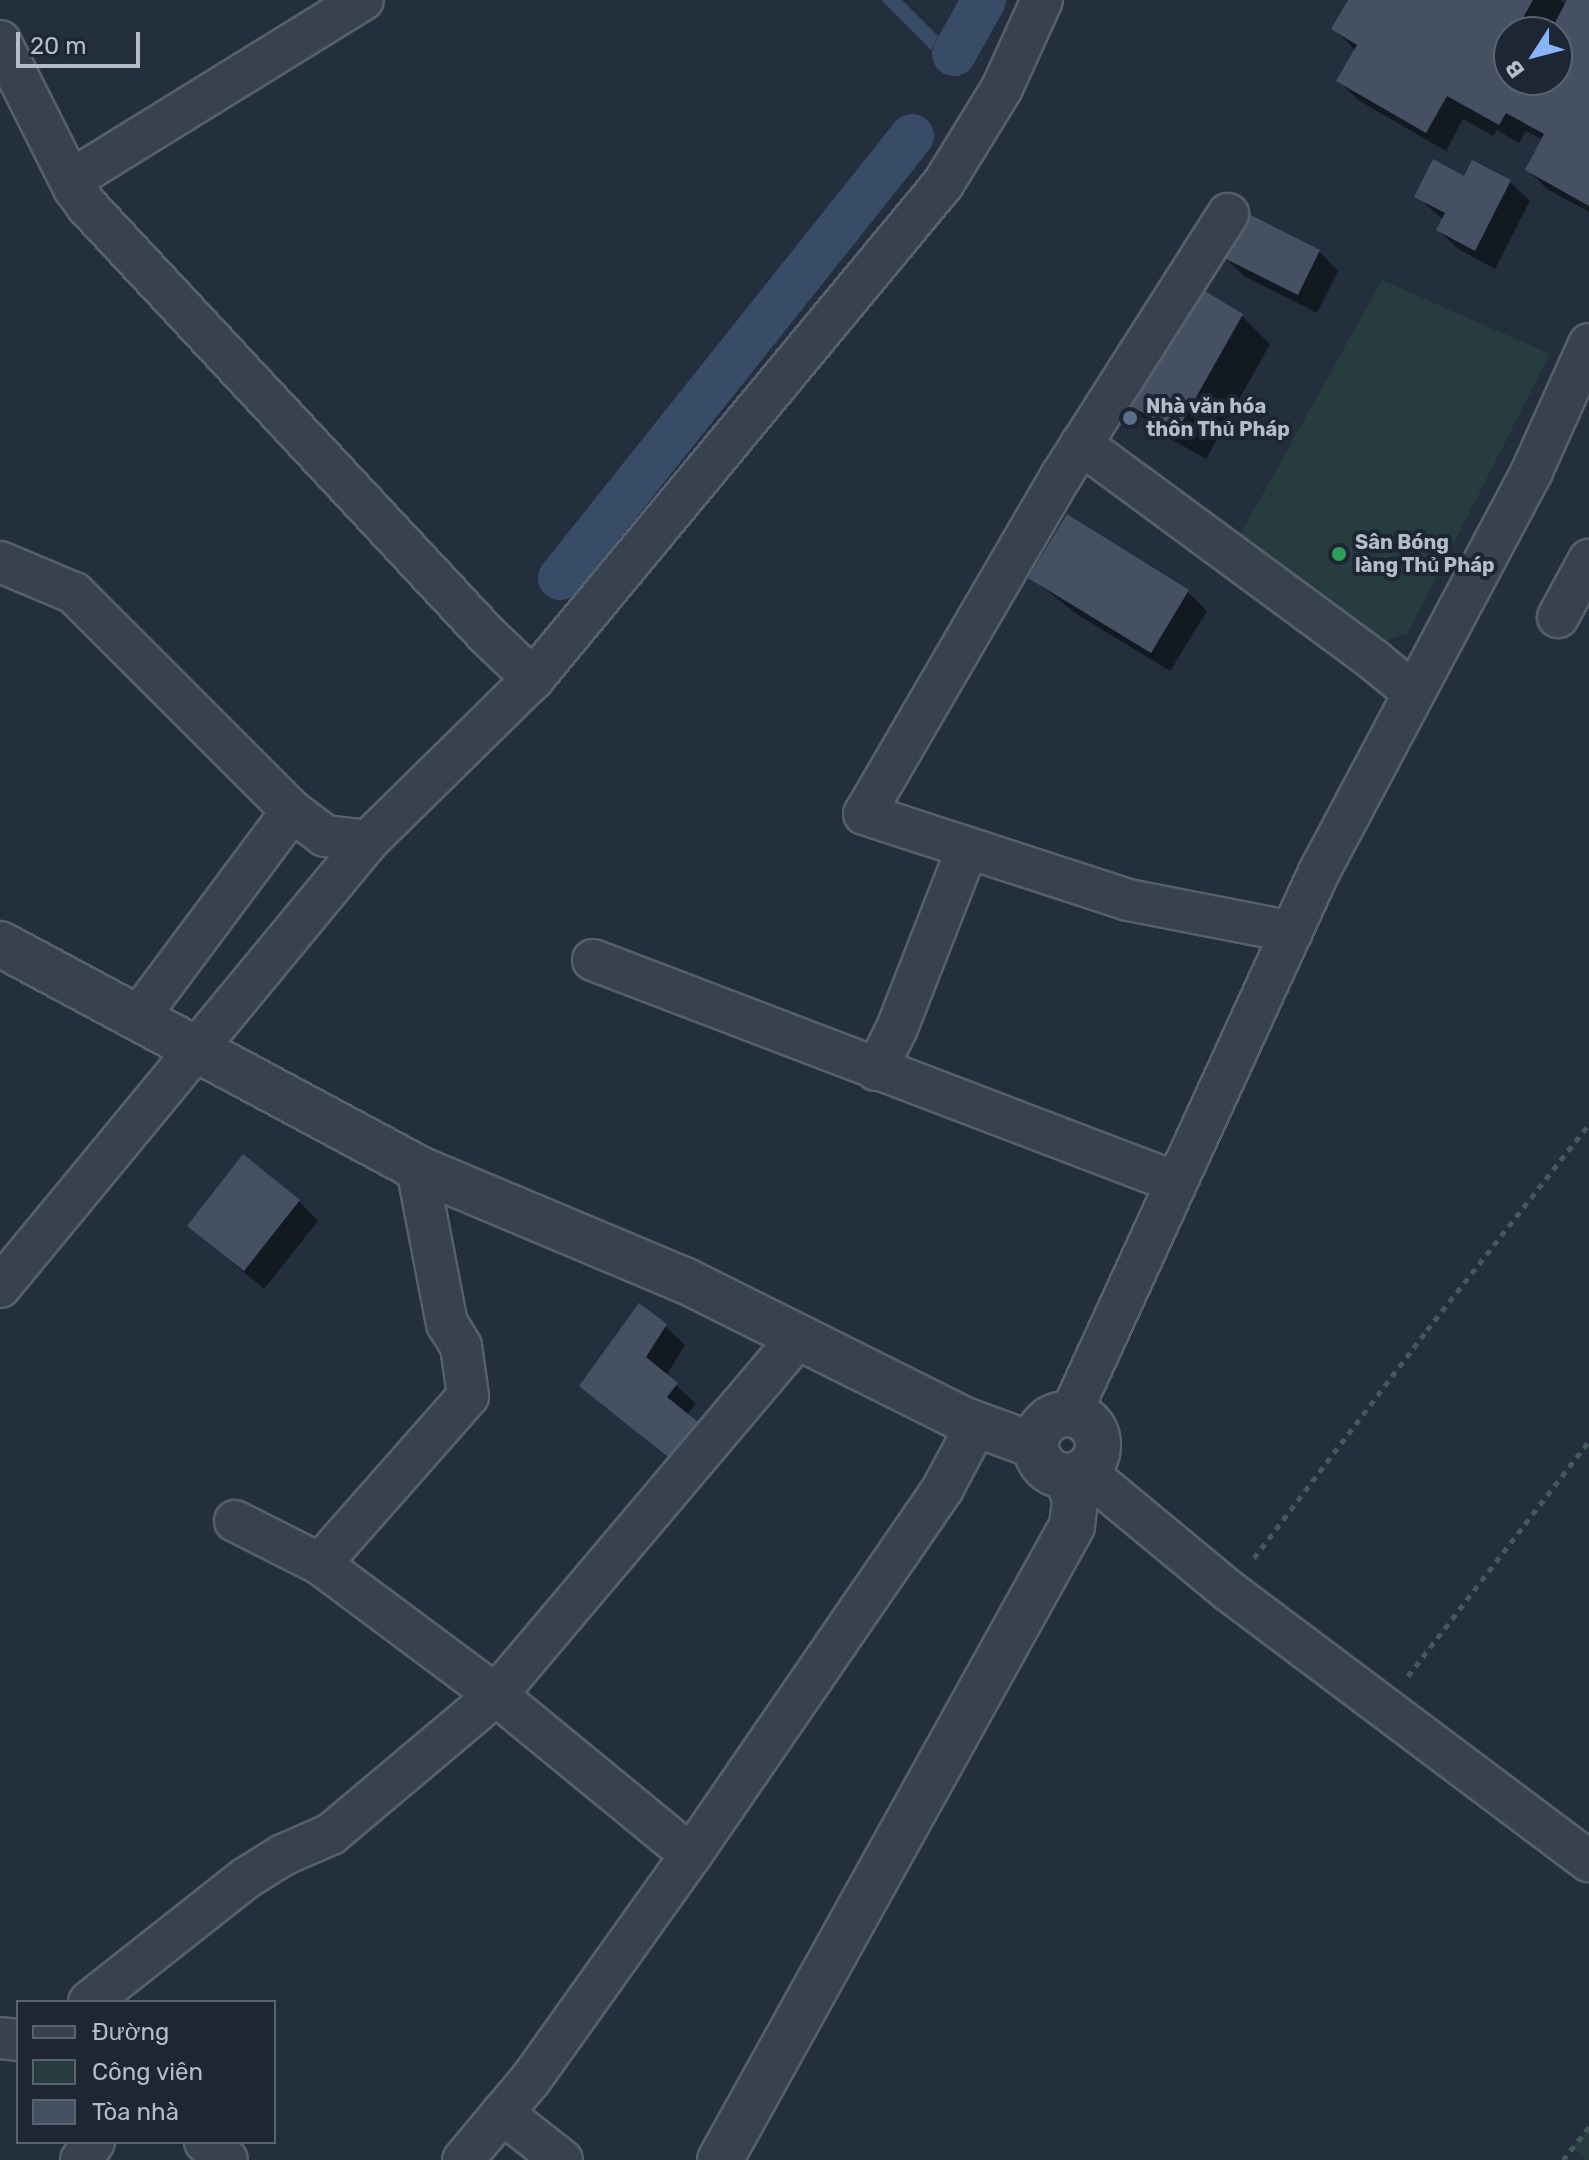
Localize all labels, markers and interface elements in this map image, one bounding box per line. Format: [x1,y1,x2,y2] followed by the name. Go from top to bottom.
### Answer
[20,16,144,66] scale bar
[1493,16,1573,96] north arrow
[30,32,87,60] text: 20 m
[1499,55,1530,83] text: B
[1146,394,1290,441] place label: Nhà văn hóa thôn Thủ Pháp
[1121,409,1139,427] marker: Nhà văn hóa thôn Thủ Pháp
[1355,530,1495,577] place label: Sân Bóng làng Thủ Pháp
[1330,545,1348,563] marker: Sân Bóng làng Thủ Pháp
[16,2000,276,2144] legend
[92,2018,169,2046] text: Đường
[92,2058,203,2086] text: Công viên
[92,2098,179,2126] text: Tòa nhà

